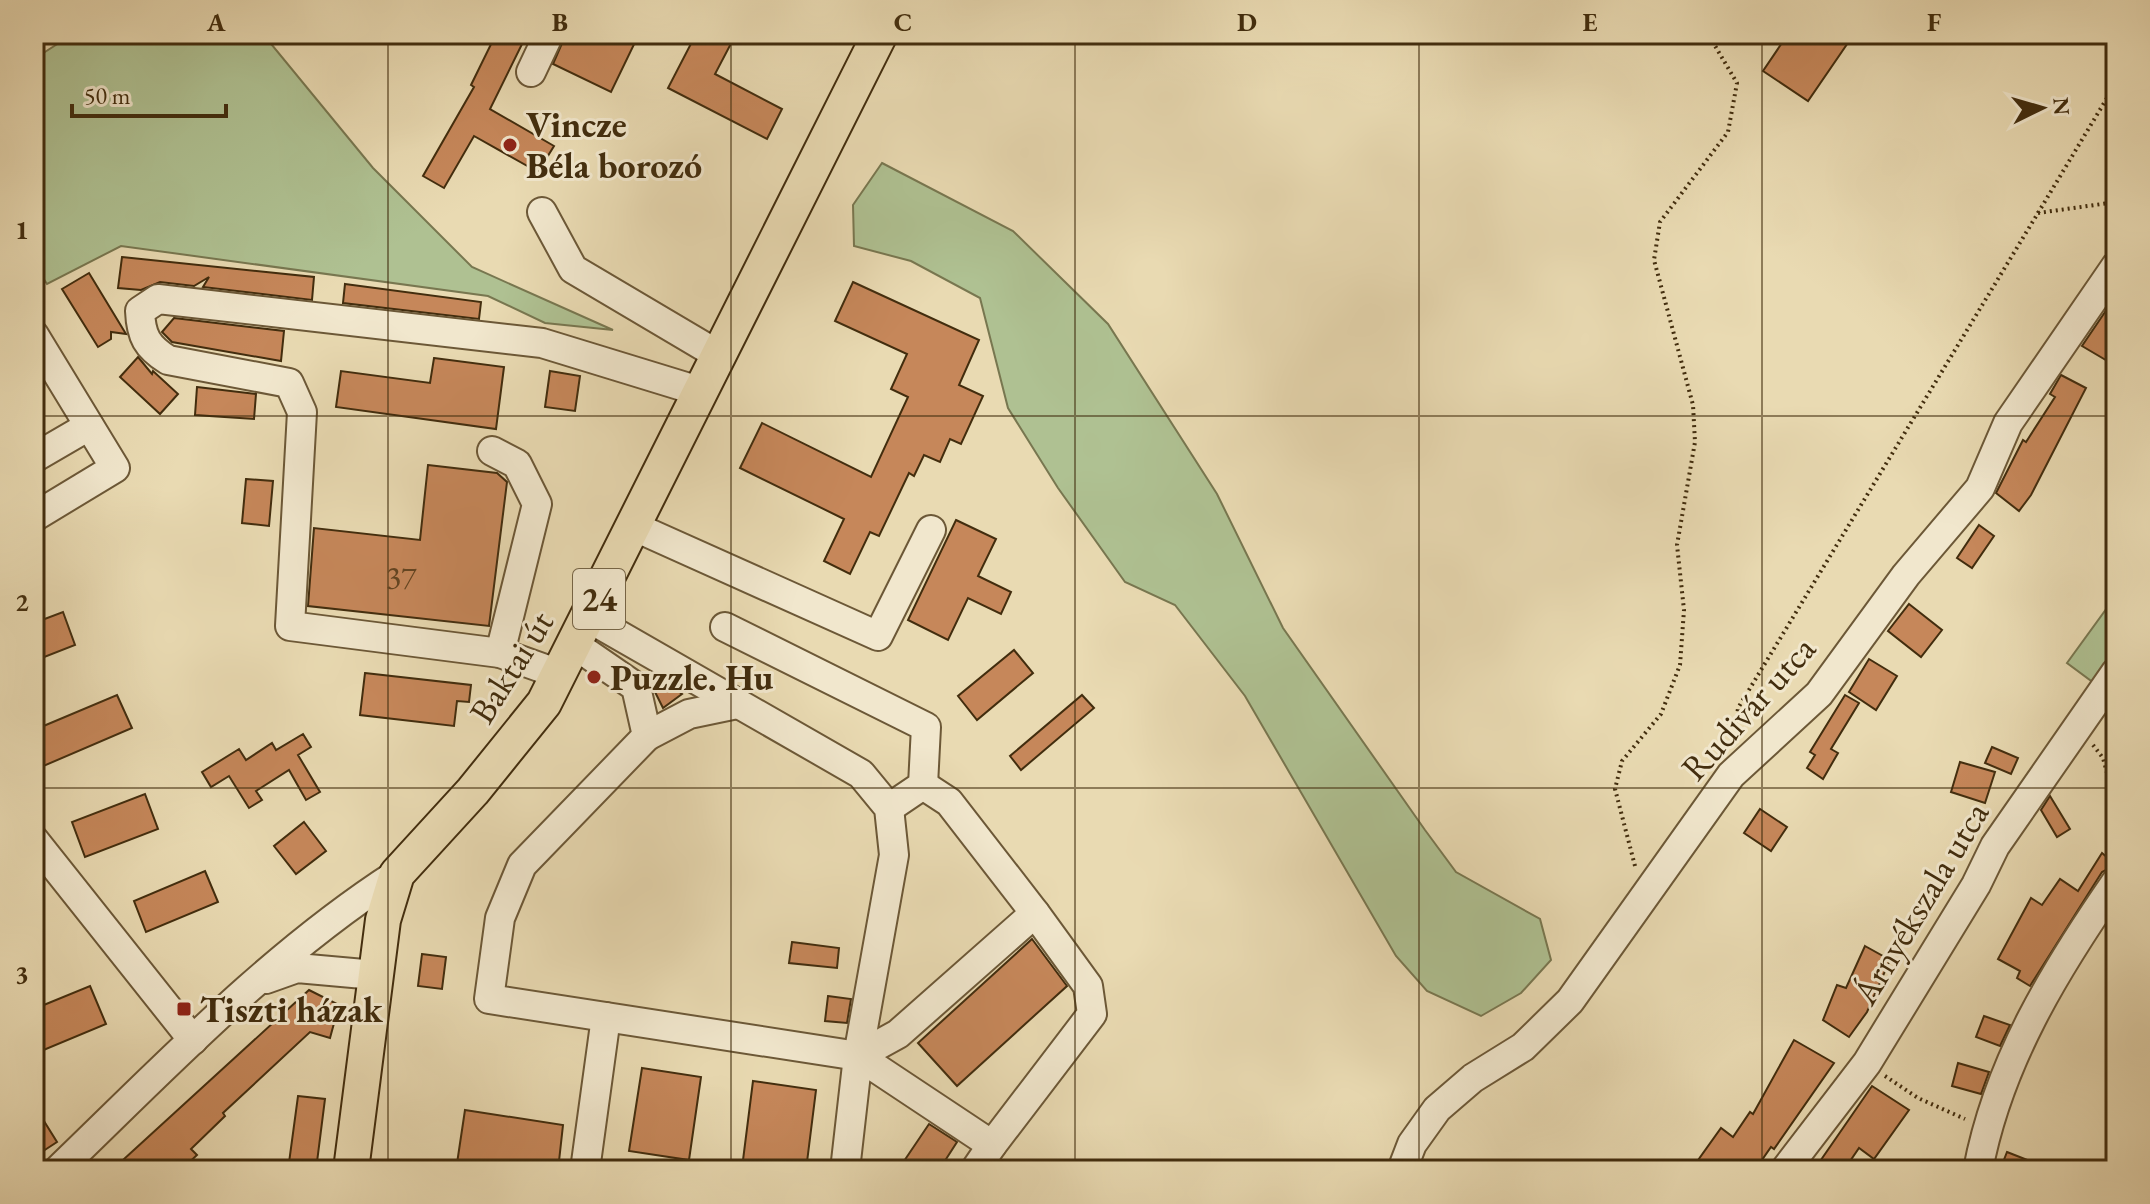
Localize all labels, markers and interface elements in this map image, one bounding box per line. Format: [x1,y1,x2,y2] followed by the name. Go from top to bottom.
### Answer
[206,5,226,39] text: A
[552,5,568,39] text: B
[894,5,912,39] text: C
[1237,5,1257,39] text: D
[1583,5,1598,39] text: E
[1927,5,1941,39] text: F
[72,68,226,118] scale bar
[2002,68,2082,148] north arrow
[84,80,131,111] text: 50 m
[2046,96,2077,117] text: N
[526,101,702,189] place label: Vincze Béla borozó
[501,136,519,154] marker: Vincze Béla borozó
[15,213,29,247] text: 1
[386,556,417,598] house number: 37
[573,569,625,629] road number: 24
[15,585,29,619] text: 2
[458,601,564,732] street label: Baktai út
[1671,625,1826,790] street label: Rudivár utca
[610,654,774,701] place label: Puzzle. Hu
[585,668,603,686] marker: Puzzle. Hu
[1840,792,1999,1014] street label: Árnyékszala utca
[15,957,29,991] text: 3
[200,986,384,1033] place label: Tiszti házak
[175,1000,193,1018] marker: Tiszti házak

